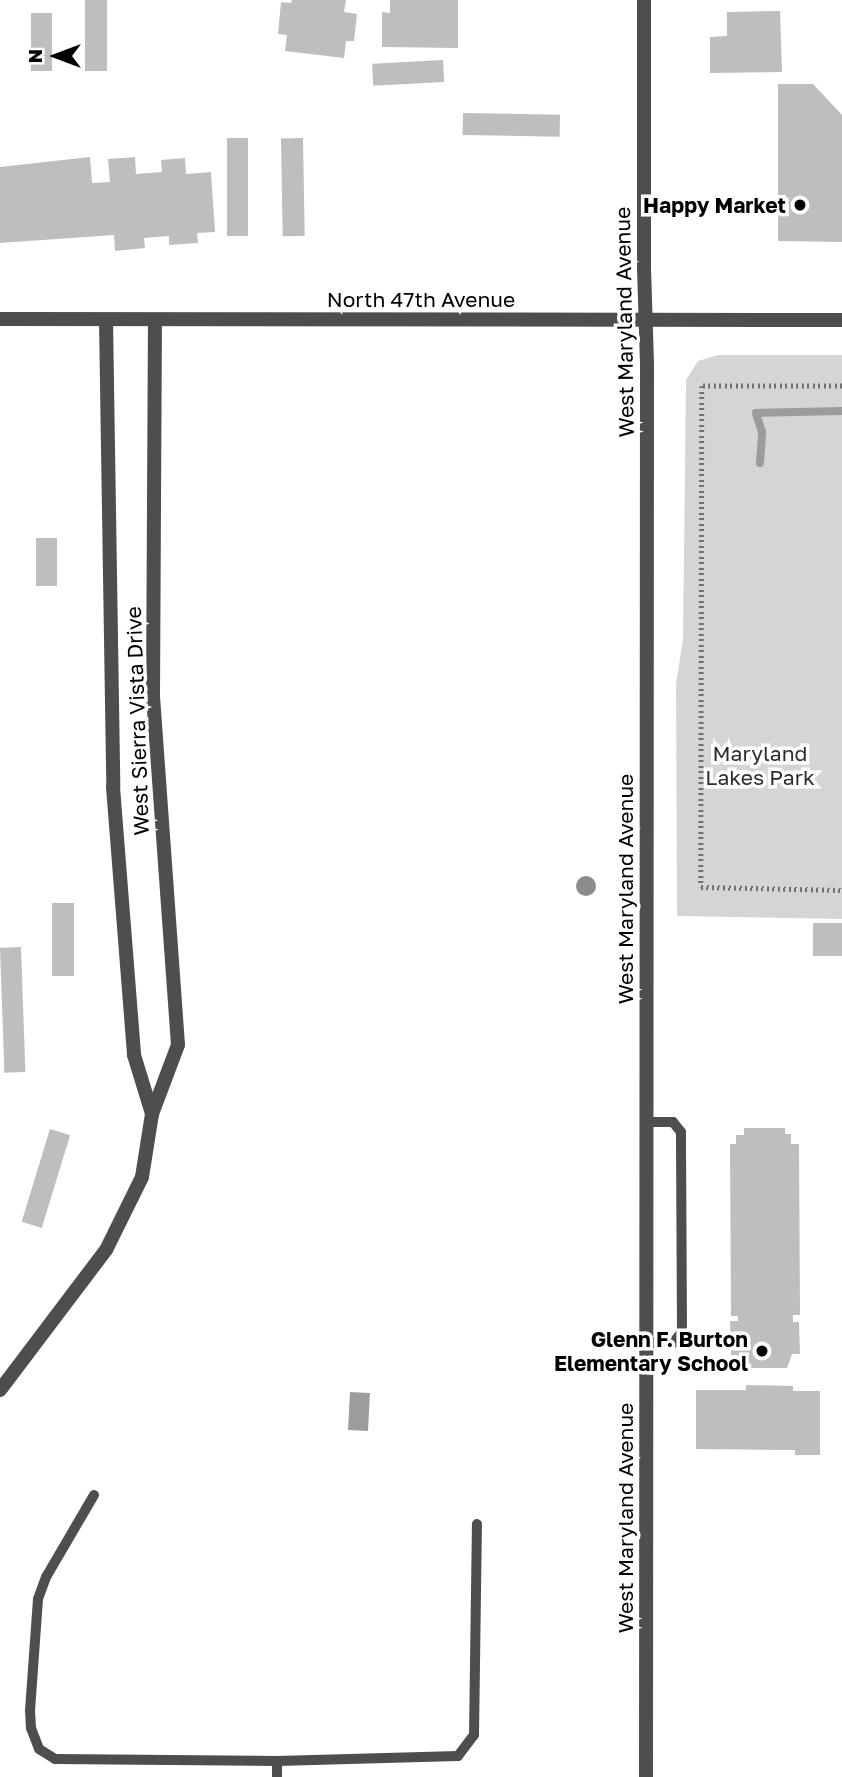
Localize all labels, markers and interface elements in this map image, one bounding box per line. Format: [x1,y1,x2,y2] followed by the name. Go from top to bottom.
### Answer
[21,21,91,91] north arrow
[23,49,46,63] text: N
[643,192,786,218] place label: Happy Market
[792,197,808,213] marker: Happy Market
[609,207,639,437] street label: West Maryland Avenue
[327,286,515,312] street label: North 47th Avenue
[120,606,154,836] street label: West Sierra Vista Drive
[705,740,815,790] park label: Maryland Lakes Park
[612,774,638,1004] street label: West Maryland Avenue
[554,1326,748,1376] place label: Glenn F. Burton Elementary School
[754,1343,770,1359] marker: Glenn F. Burton Elementary School
[612,1403,638,1633] street label: West Maryland Avenue

